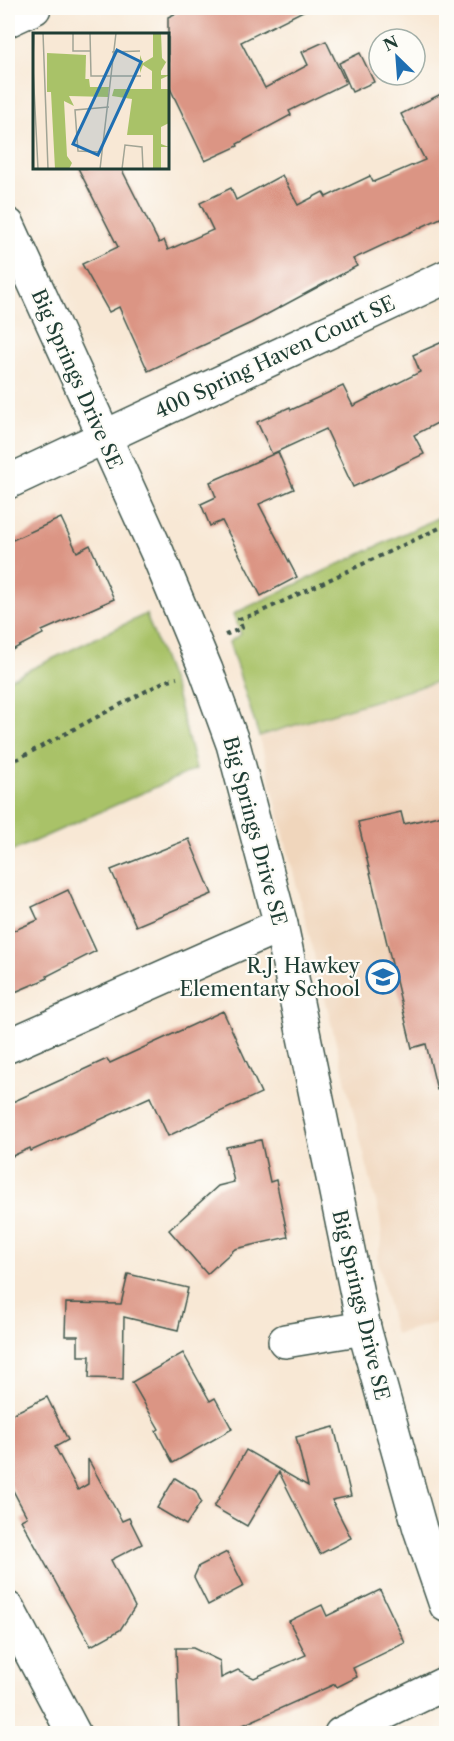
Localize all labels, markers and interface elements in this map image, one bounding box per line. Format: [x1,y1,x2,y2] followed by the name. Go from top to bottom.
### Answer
[367,27,427,87] north arrow
[380,31,401,55] text: N
[33,33,170,170] inset map
[26,285,128,473] street label: Big Springs Drive SE
[151,291,399,423] street label: 400 Spring Haven Court SE
[218,734,292,928] street label: Big Springs Drive SE
[179,954,361,1001] place label: R.J. Hawkey Elementary School
[365,959,401,995] school or university icon: R.J. Hawkey Elementary School
[327,1207,395,1403] street label: Big Springs Drive SE

